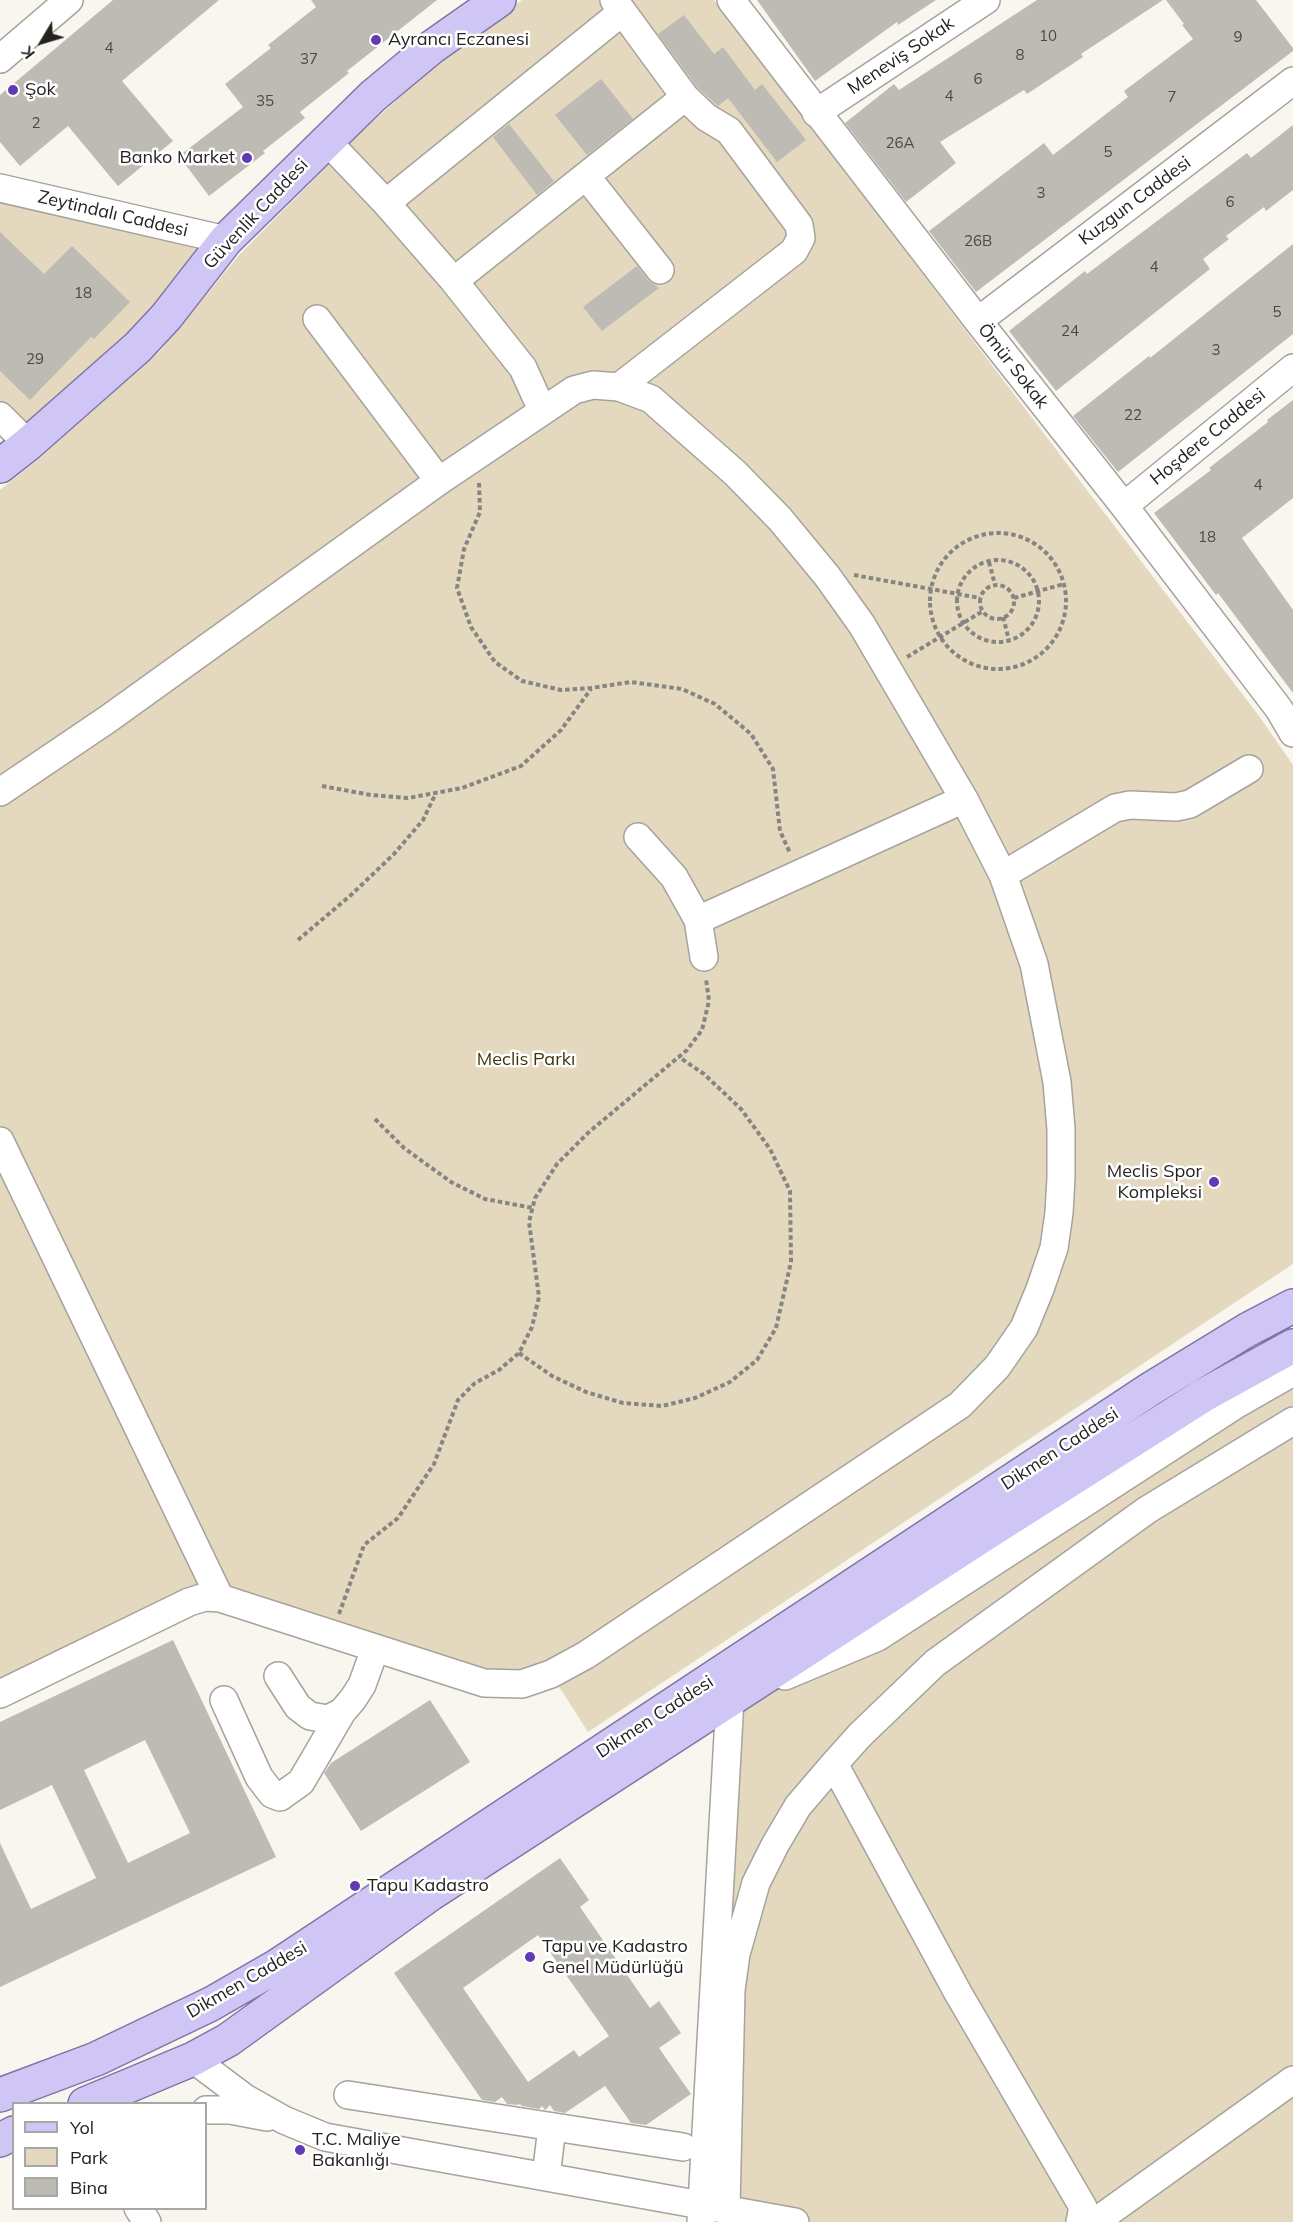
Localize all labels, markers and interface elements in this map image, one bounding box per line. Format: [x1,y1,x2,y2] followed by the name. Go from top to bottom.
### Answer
[12,12,72,72] north arrow
[844,12,958,100] street label: Meneviş Sokak
[1039,27,1057,45] house number: 10
[1234,28,1242,46] house number: 9
[388,29,529,51] place label: Ayrancı Eczanesi
[369,33,383,47] marker: Ayrancı Eczanesi
[105,39,113,57] house number: 4
[17,43,39,63] text: K
[1016,46,1024,64] house number: 8
[300,50,318,68] house number: 37
[974,70,982,88] house number: 6
[25,79,56,101] place label: Şok
[6,83,20,97] marker: Şok
[945,87,953,105] house number: 4
[1168,88,1176,106] house number: 7
[256,92,274,110] house number: 35
[32,114,40,132] house number: 2
[885,134,915,152] house number: 26A
[1104,143,1112,161] house number: 5
[119,147,235,169] place label: Banko Market
[240,151,254,165] marker: Banko Market
[1075,152,1195,250] street label: Kuzgun Caddesi
[199,154,313,274] street label: Güvenlik Caddesi
[1037,184,1045,202] house number: 3
[36,186,190,242] street label: Zeytindalı Caddesi
[1226,193,1234,211] house number: 6
[964,232,992,250] house number: 26B
[1150,258,1158,276] house number: 4
[74,284,92,302] house number: 18
[1273,303,1281,321] house number: 5
[973,319,1053,413] street label: Ömür Sokak
[1061,322,1079,340] house number: 24
[1212,341,1220,359] house number: 3
[26,350,44,368] house number: 29
[1146,384,1270,490] street label: Hoşdere Caddesi
[1124,406,1142,424] house number: 22
[1254,476,1262,494] house number: 4
[1198,528,1216,546] house number: 18
[477,1049,575,1071] park label: Meclis Parkı
[1107,1161,1202,1204] place label: Meclis Spor Kompleksi
[1207,1175,1221,1189] marker: Meclis Spor Kompleksi
[997,1403,1123,1495] street label: Dikmen Caddesi
[592,1671,718,1763] street label: Dikmen Caddesi
[367,1875,489,1897] place label: Tapu Kadastro
[348,1879,362,1893] marker: Tapu Kadastro
[542,1936,688,1978] place label: Tapu ve Kadastro Genel Müdürlüğü
[183,1937,311,2023] street label: Dikmen Caddesi
[523,1950,537,1964] marker: Tapu ve Kadastro Genel Müdürlüğü
[12,2102,207,2210] legend
[70,2116,94,2139] text: Yol
[312,2129,401,2172] place label: T.C. Maliye Bakanlığı
[293,2143,307,2157] marker: T.C. Maliye Bakanlığı
[70,2146,108,2169] text: Park
[70,2176,108,2199] text: Bina

